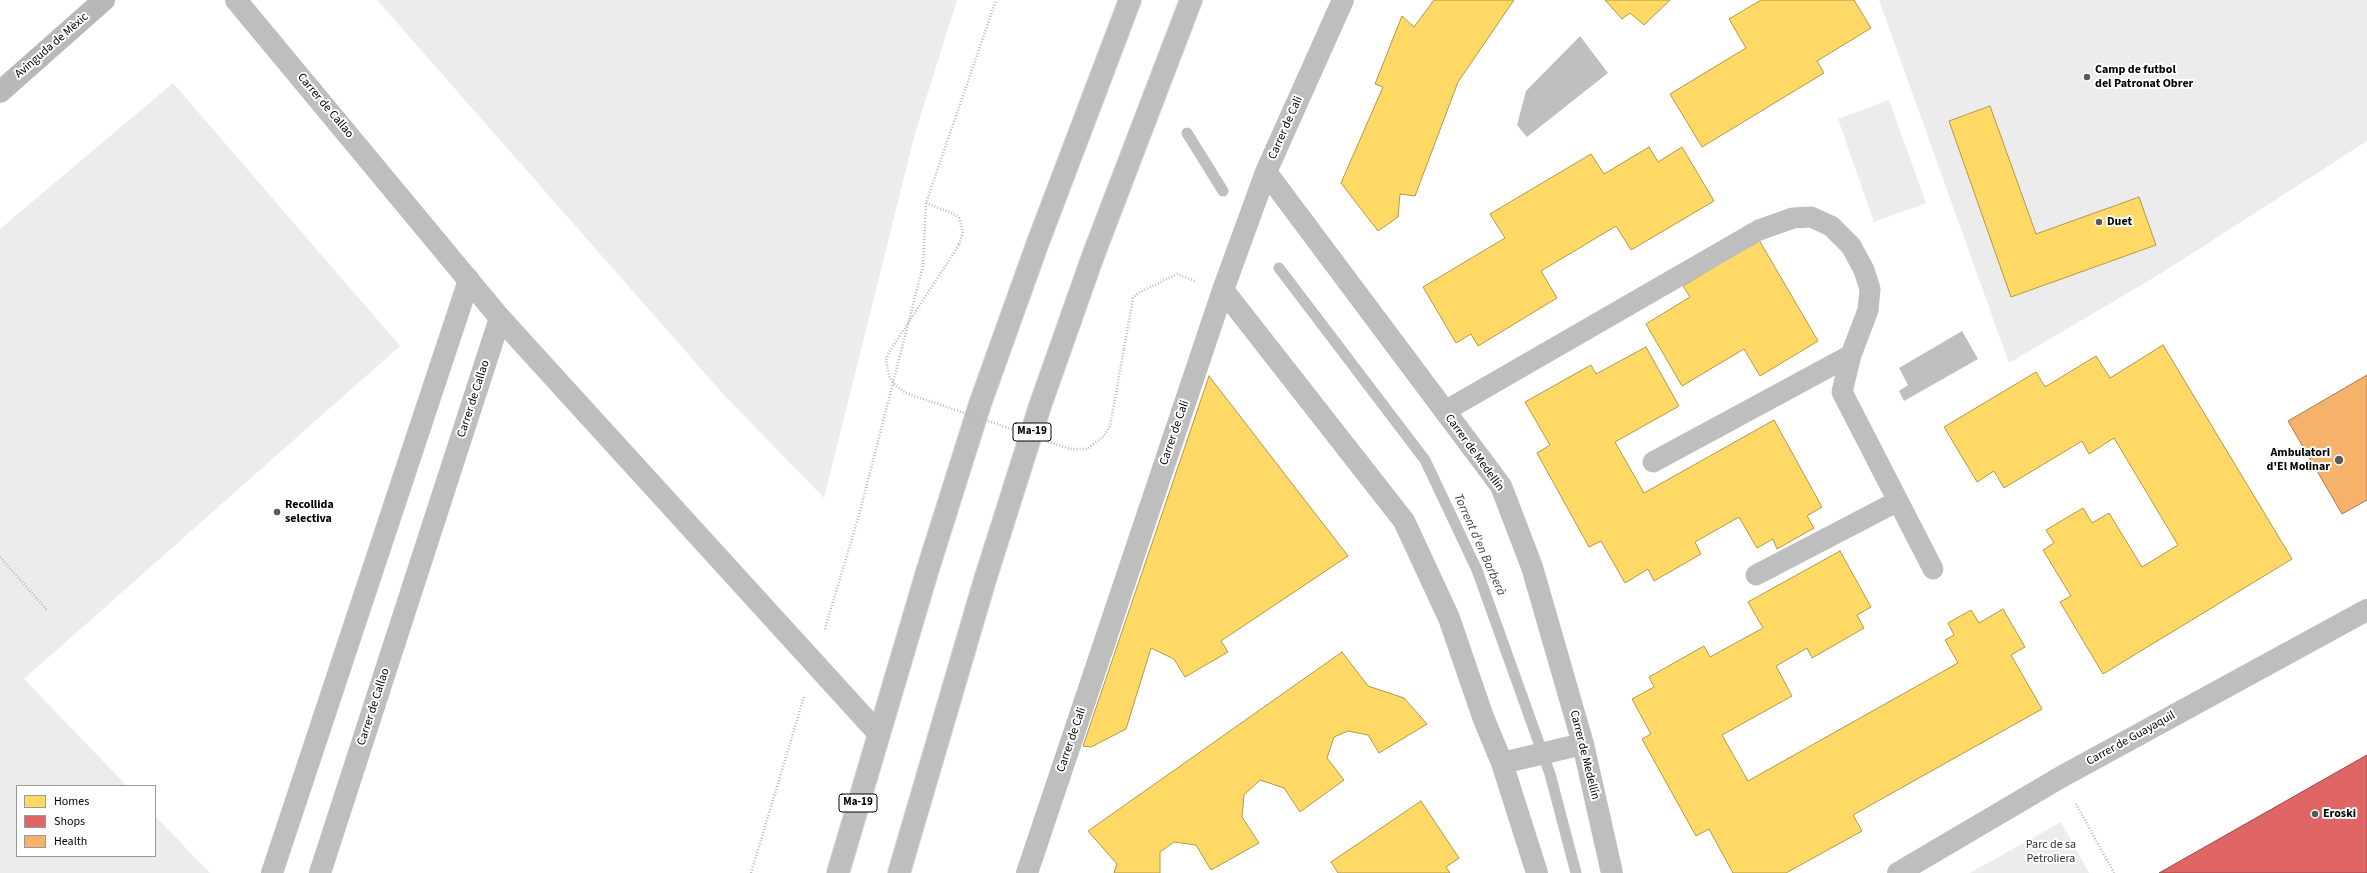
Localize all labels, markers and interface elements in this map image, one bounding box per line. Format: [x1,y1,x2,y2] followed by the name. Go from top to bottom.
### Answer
[12,10,92,82] street label: Avinguda de Mèxic
[2095,63,2193,91] place label: Camp de futbol del Patronat Obrer
[294,71,356,141] street label: Carrer de Callao
[2082,72,2092,82] marker: Camp de futbol del Patronat Obrer
[1266,94,1306,162] street label: Carrer de Cali
[2107,215,2132,229] place label: Duet
[2094,217,2104,227] marker: Duet
[455,359,493,439] street label: Carrer de Callao
[1157,399,1193,467] street label: Carrer de Cali
[1441,412,1507,494] street label: Carrer de Medellín
[1013,423,1051,441] road number: Ma-19
[2267,446,2330,474] place label: Ambulatori d'El Molinar
[2333,454,2345,466] marker: Ambulatori d'El Molinar
[1449,492,1509,598] water label: Torrent d'en Barberà
[285,498,334,526] place label: Recollida selectiva
[272,507,282,517] marker: Recollida selectiva
[355,667,393,747] street label: Carrer de Callao
[1054,706,1090,774] street label: Carrer de Cali
[1566,709,1602,801] street label: Carrer de Medellín
[2084,709,2178,769] street label: Carrer de Guayaquil
[16,785,156,857] legend
[54,793,89,810] text: Homes
[839,794,877,812] road number: Ma-19
[2323,807,2356,821] place label: Eroski
[2310,809,2320,819] marker: Eroski
[54,813,85,830] text: Shops
[54,833,87,850] text: Health
[2026,838,2076,866] park label: Parc de sa Petroliera

